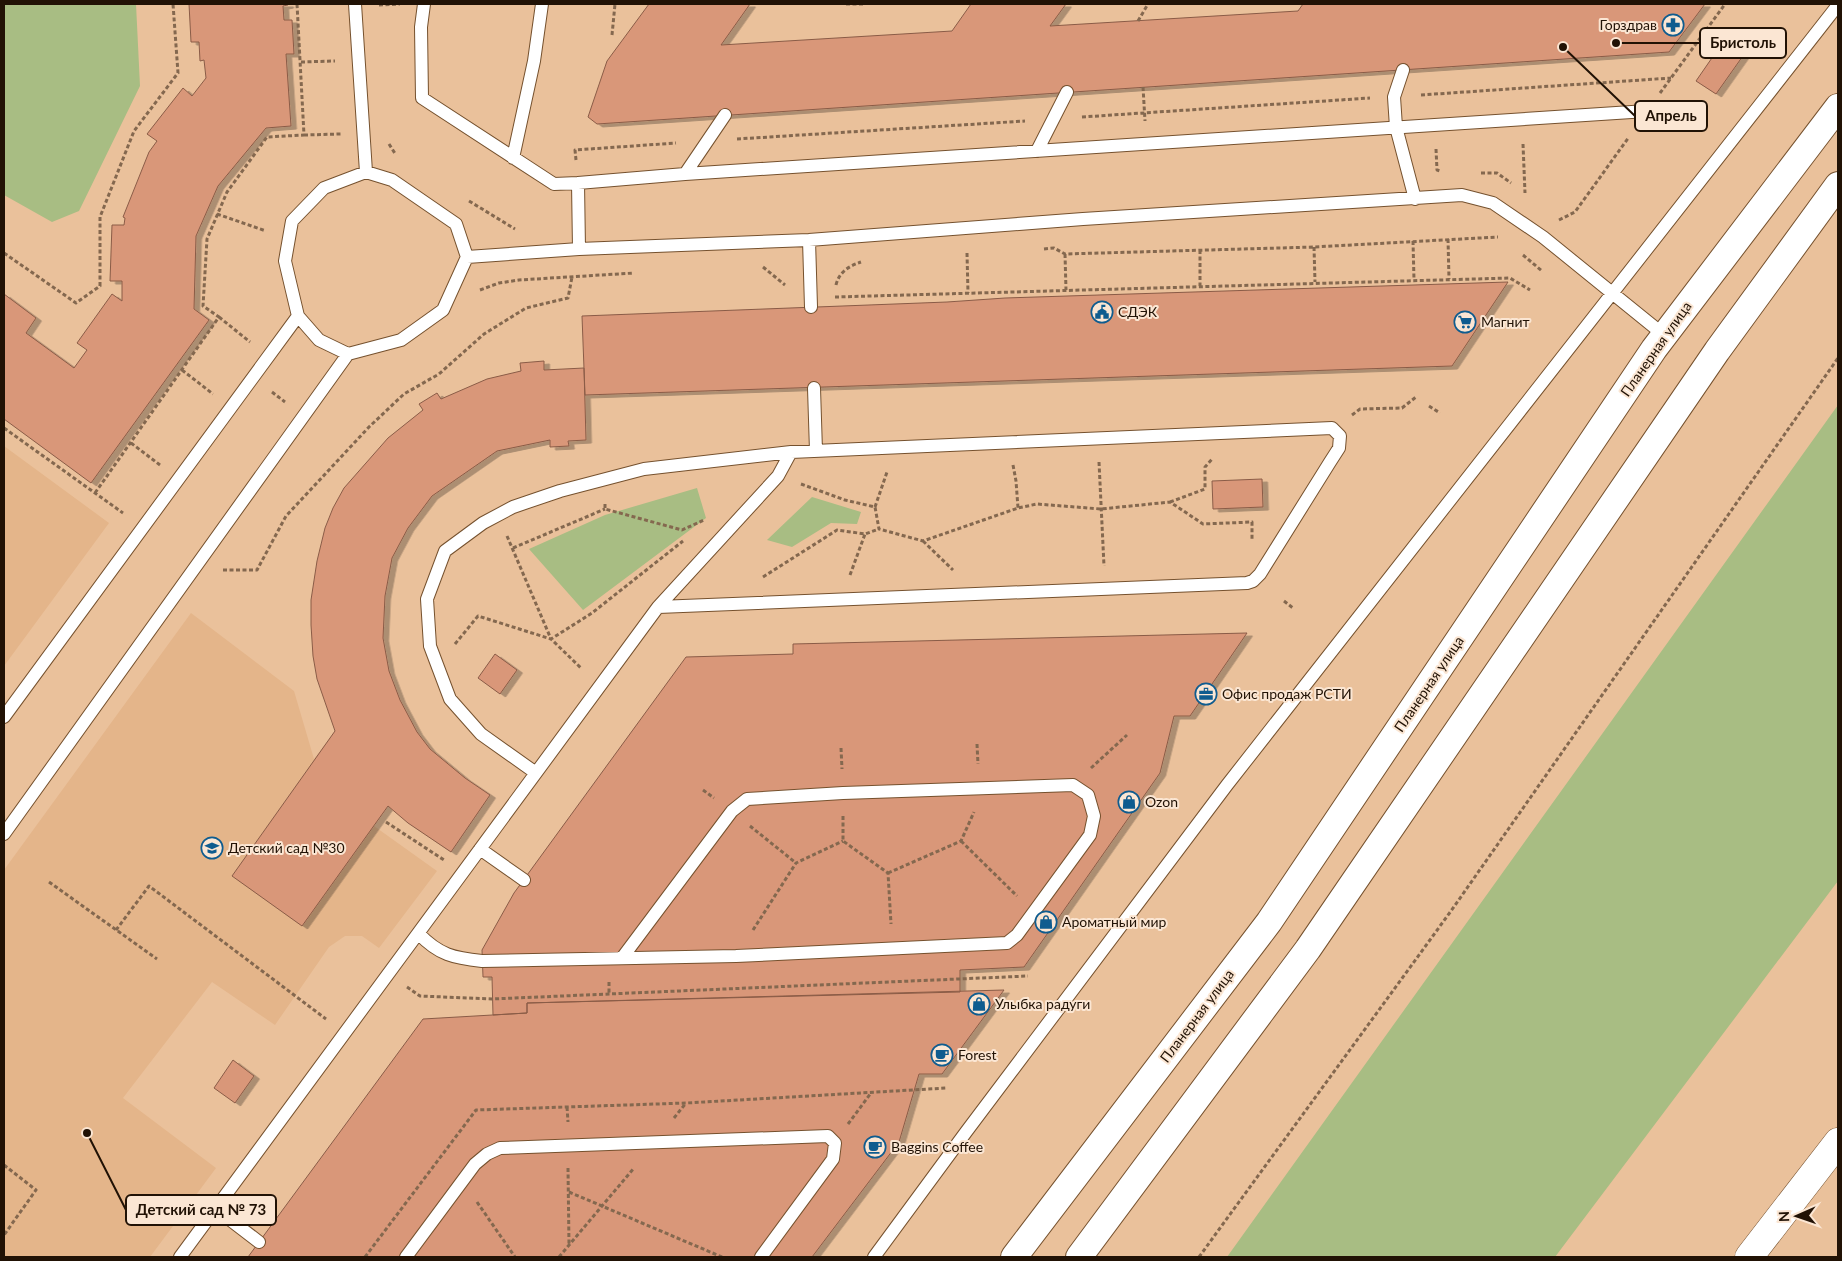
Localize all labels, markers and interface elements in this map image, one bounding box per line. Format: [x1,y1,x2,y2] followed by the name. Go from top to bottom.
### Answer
[1661,13,1685,37] pharmacy icon: Горздрав
[1600,16,1657,33] place label: Горздрав
[1700,28,1786,58] callout: Бристоль
[1710,33,1776,51] text: Бристоль
[1635,101,1707,131] callout: Апрель
[1644,106,1697,124] text: Апрель
[1617,298,1695,399] street label: Планерная улица
[1090,300,1114,324] public building icon: СДЭК
[1118,303,1158,320] place label: СДЭК
[1453,310,1477,334] supermarket icon: Магнит
[1481,313,1530,330] place label: Магнит
[1390,633,1467,735] street label: Планерная улица
[1194,682,1218,706] office icon: Офис продаж РСТИ
[1222,685,1352,702] place label: Офис продаж РСТИ
[1117,790,1141,814] shop icon: Ozon
[1145,793,1178,810] place label: Ozon
[200,836,224,860] school or university icon: Детский сад №30
[228,839,345,856] place label: Детский сад №30
[1034,910,1058,934] shop icon: Ароматный мир
[1062,913,1166,930] place label: Ароматный мир
[1156,966,1237,1066] street label: Планерная улица
[967,992,991,1016] shop icon: Улыбка радуги
[995,995,1090,1012] place label: Улыбка радуги
[930,1043,954,1067] cafe icon: Forest
[958,1046,997,1063] place label: Forest
[863,1135,887,1159] cafe icon: Baggins Coffee
[891,1138,983,1155] place label: Baggins Coffee
[1772,1191,1822,1241] north arrow
[126,1195,276,1225] callout: Детский сад № 73
[136,1200,266,1218] text: Детский сад № 73
[1775,1211,1792,1222] text: N

